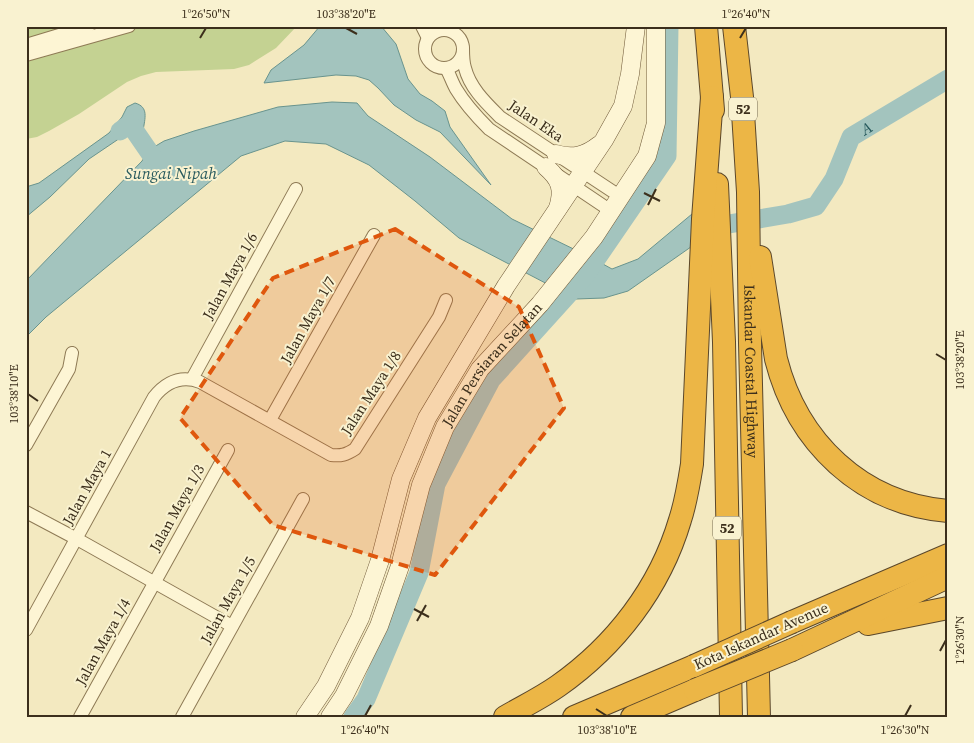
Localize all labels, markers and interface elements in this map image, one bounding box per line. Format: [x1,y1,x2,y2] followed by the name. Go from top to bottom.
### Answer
[181,6,231,22] text: 1°26'50"N
[316,6,376,22] text: 103°38'20"E
[721,6,771,22] text: 1°26'40"N
[504,94,568,147] street label: Jalan Eka
[729,98,757,120] road number: 52
[855,116,877,141] water label: A
[125,162,217,184] water label: Sungai Nipah
[196,228,262,324] street label: Jalan Maya 1/6
[274,272,340,368] street label: Jalan Maya 1/7
[739,284,764,459] street label: Iskandar Coastal Highway
[436,297,547,431] street label: Jalan Persiaran Selatan
[952,330,968,390] text: 103°38'20"E
[335,347,406,440] street label: Jalan Maya 1/8
[6,364,22,424] text: 103°38'10"E
[57,445,116,530] street label: Jalan Maya 1
[143,460,209,556] street label: Jalan Maya 1/3
[713,516,741,540] road number: 52
[194,552,260,648] street label: Jalan Maya 1/5
[69,594,135,690] street label: Jalan Maya 1/4
[690,596,832,675] street label: Kota Iskandar Avenue
[952,615,968,665] text: 1°26'30"N
[340,722,390,738] text: 1°26'40"N
[577,722,637,738] text: 103°38'10"E
[880,722,930,738] text: 1°26'30"N

